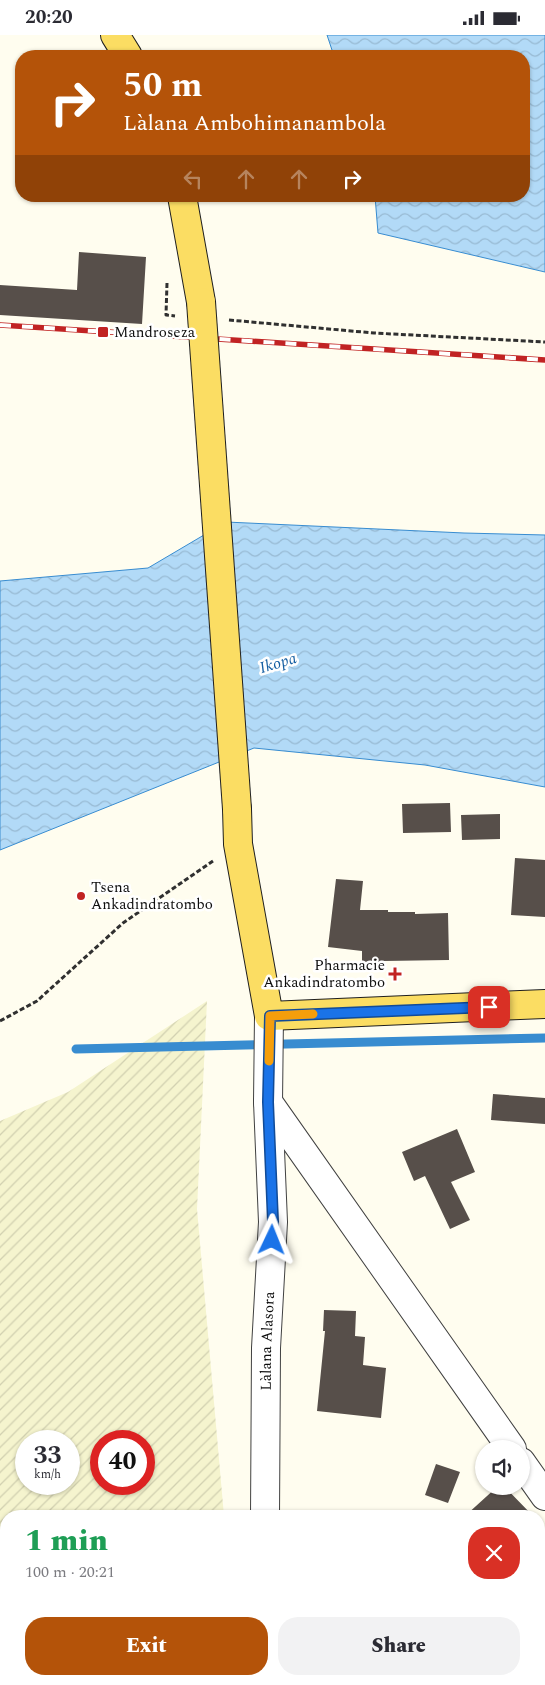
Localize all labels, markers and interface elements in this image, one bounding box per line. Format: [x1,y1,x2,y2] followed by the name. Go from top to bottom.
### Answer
[25,3,73,32] text: 20:20
[123,59,203,112] text: 50 m
[40,70,105,135] icon: right
[123,107,386,140] text: Làlana Ambohimanambola
[179,165,207,193] icon: left
[232,165,260,193] icon: ahead
[285,165,313,193] icon: ahead
[338,165,366,193] icon: right
[114,321,196,344] place label: Mandroseza
[96,325,110,339] marker: Mandroseza
[257,646,299,680] water label: Ikopa
[91,876,213,916] place label: Tsena Ankadindratombo
[75,890,87,902] marker: Tsena Ankadindratombo
[263,954,385,994] place label: Pharmacie Ankadindratombo
[389,968,401,980] marker: Pharmacie Ankadindratombo
[468,986,510,1028] pin
[475,993,503,1021] icon: arrive
[245,1213,297,1265] position arrow
[254,1290,281,1391] street label: Làlana Alasora
[90,1430,155,1495] speed limit sign: 40
[33,1437,62,1475] text: 33
[475,1440,530,1495] map controls
[475,1440,530,1495] button: sound
[34,1465,61,1484] text: km/h
[25,1518,108,1564] text: 1 min
[468,1527,520,1579] button: close
[25,1560,115,1584] text: 100 m · 20:21
[25,1617,268,1675] button: Exit
[278,1617,520,1675] button: Share

